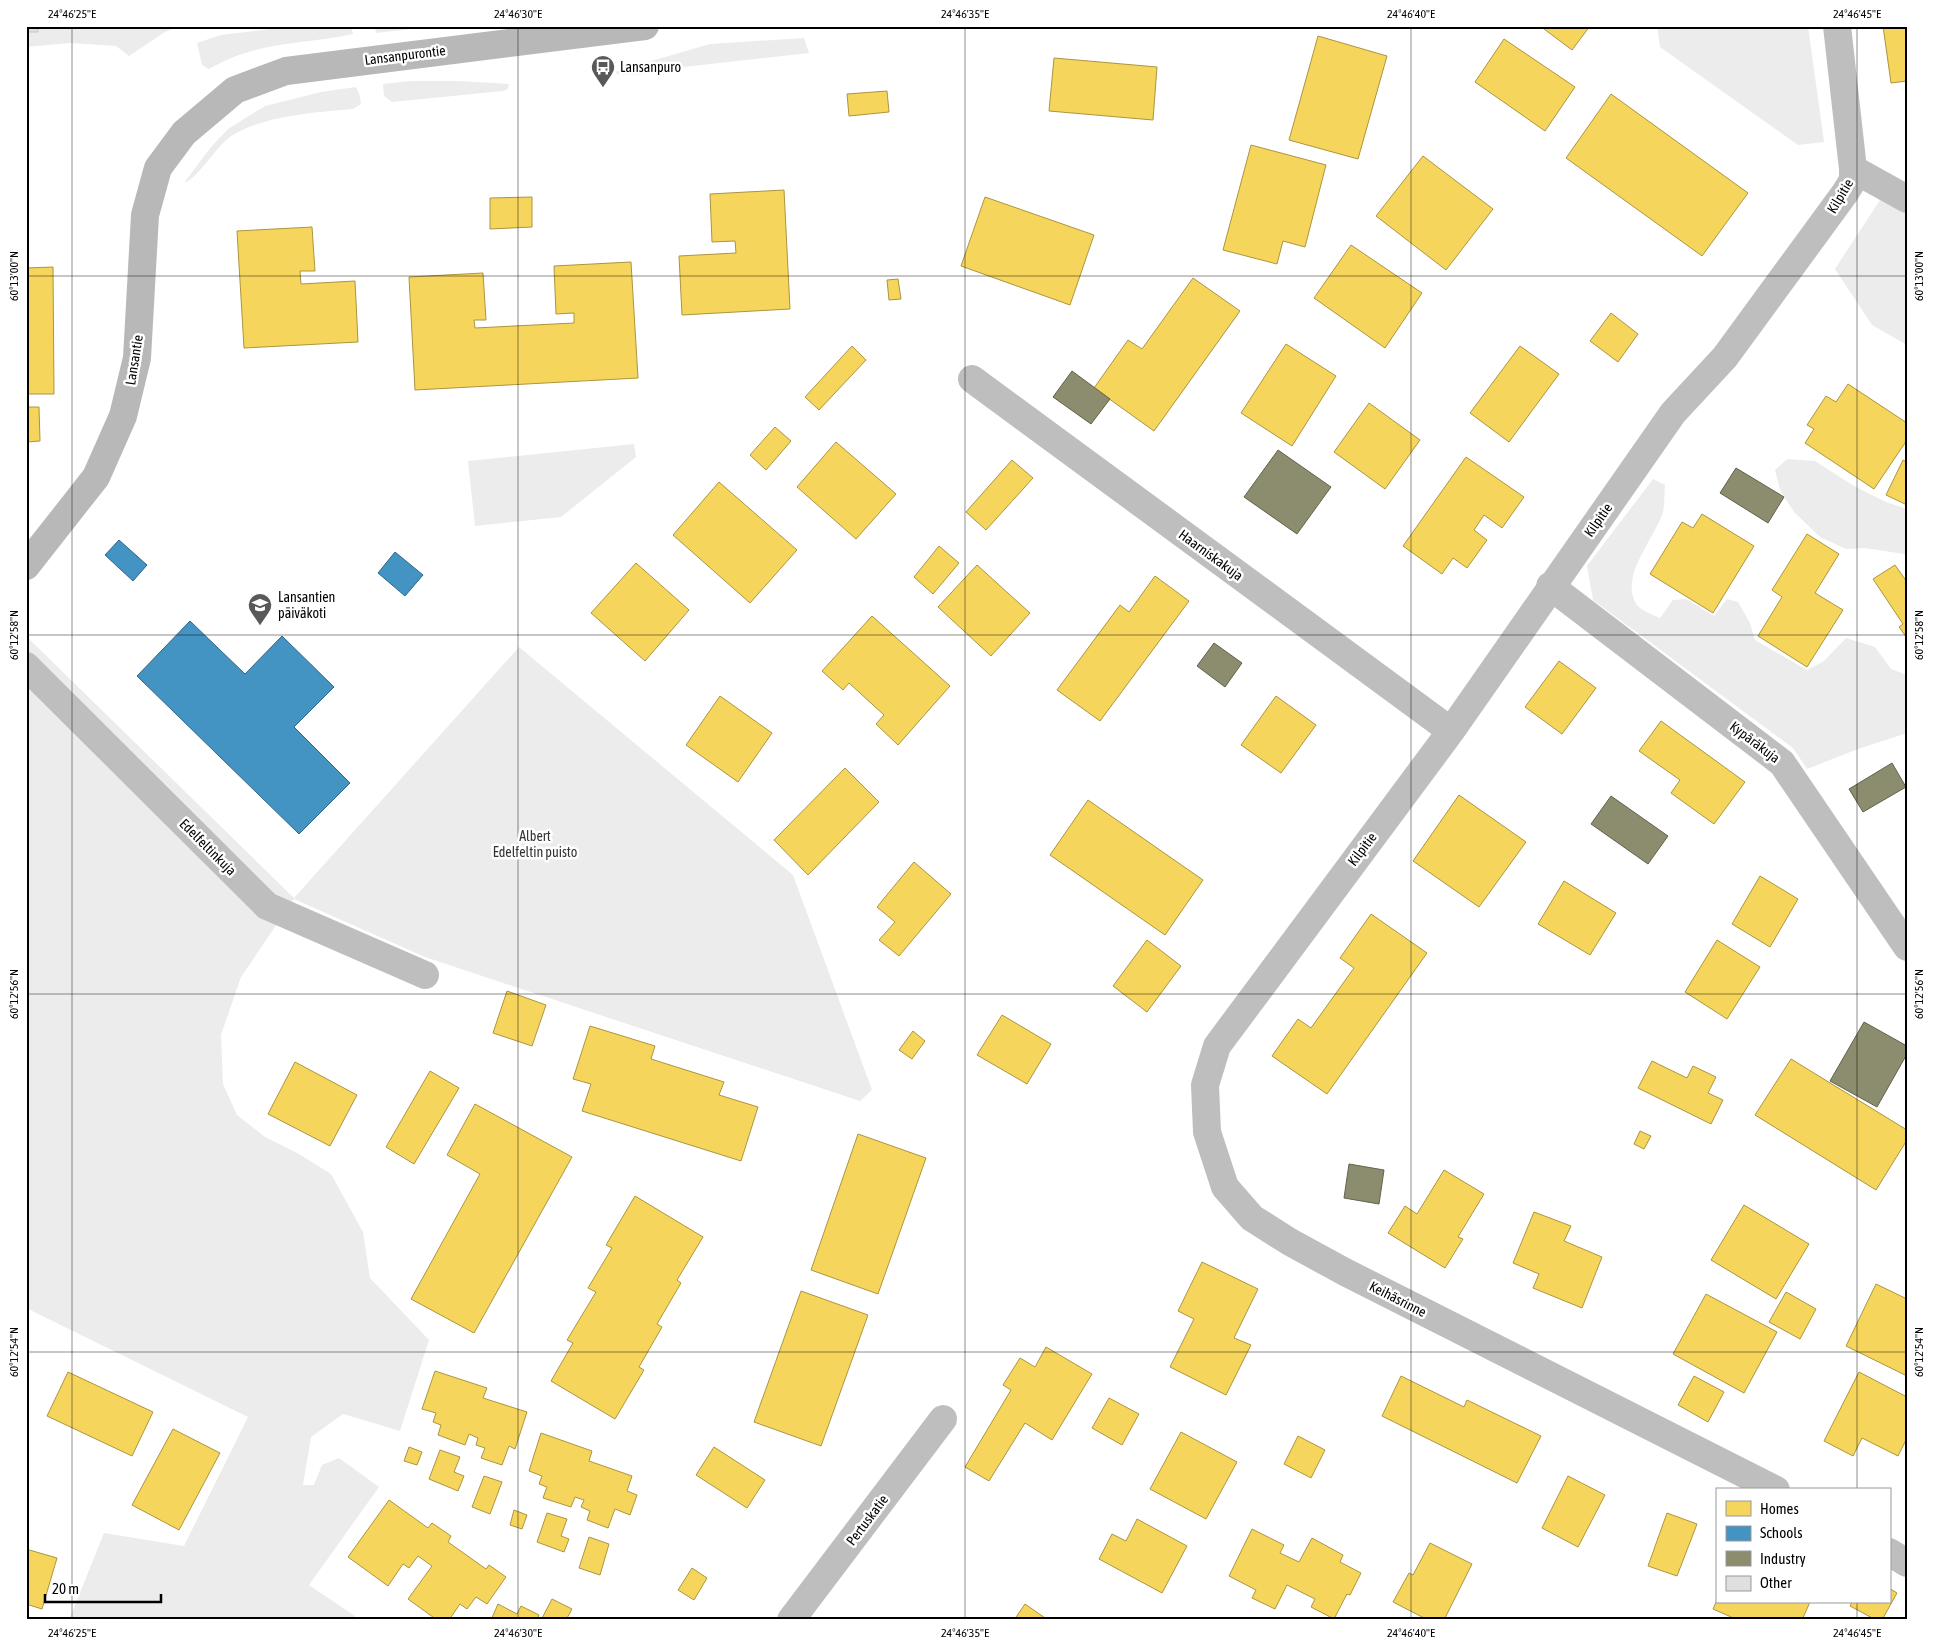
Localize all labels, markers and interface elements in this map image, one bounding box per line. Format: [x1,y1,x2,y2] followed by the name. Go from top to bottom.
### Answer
[48,7,96,21] text: 24°46'25"E
[494,7,542,21] text: 24°46'30"E
[941,7,989,21] text: 24°46'35"E
[1387,7,1435,21] text: 24°46'40"E
[1833,7,1881,21] text: 24°46'45"E
[364,42,446,68] street label: Lansanpurontie
[590,54,616,88] bus stop icon: Lansanpuro
[620,59,681,75] place label: Lansanpuro
[1824,176,1856,216] street label: Kilpitie
[7,251,21,301] text: 60°13'00"N
[1912,251,1926,301] text: 60°13'00"N
[122,334,146,386] street label: Lansantie
[1581,500,1615,540] street label: Kilpitie
[1176,526,1246,584] street label: Haarniskakuja
[278,589,335,621] place label: Lansantien päiväkoti
[247,592,273,626] school or university icon: Lansantien päiväkoti
[7,610,21,660] text: 60°12'58"N
[1912,610,1926,660] text: 60°12'58"N
[1727,718,1783,766] street label: Kypäräkuja
[176,815,240,879] street label: Edelfeltinkuja
[493,828,577,860] park label: Albert Edelfeltin puisto
[1344,829,1380,869] street label: Kilpitie
[7,969,21,1019] text: 60°12'56"N
[1912,969,1926,1019] text: 60°12'56"N
[1367,1278,1429,1320] street label: Keihäsrinne
[7,1327,21,1377] text: 60°12'54"N
[1912,1327,1926,1377] text: 60°12'54"N
[1716,1488,1890,1604] legend
[843,1492,891,1548] street label: Pertuskatie
[1760,1500,1799,1517] text: Homes
[1760,1524,1803,1541] text: Schools
[1760,1550,1806,1567] text: Industry
[45,1571,161,1603] scale bar
[1760,1574,1792,1591] text: Other
[52,1580,79,1597] text: 20 m
[48,1626,96,1640] text: 24°46'25"E
[494,1626,542,1640] text: 24°46'30"E
[941,1626,989,1640] text: 24°46'35"E
[1387,1626,1435,1640] text: 24°46'40"E
[1833,1626,1881,1640] text: 24°46'45"E

